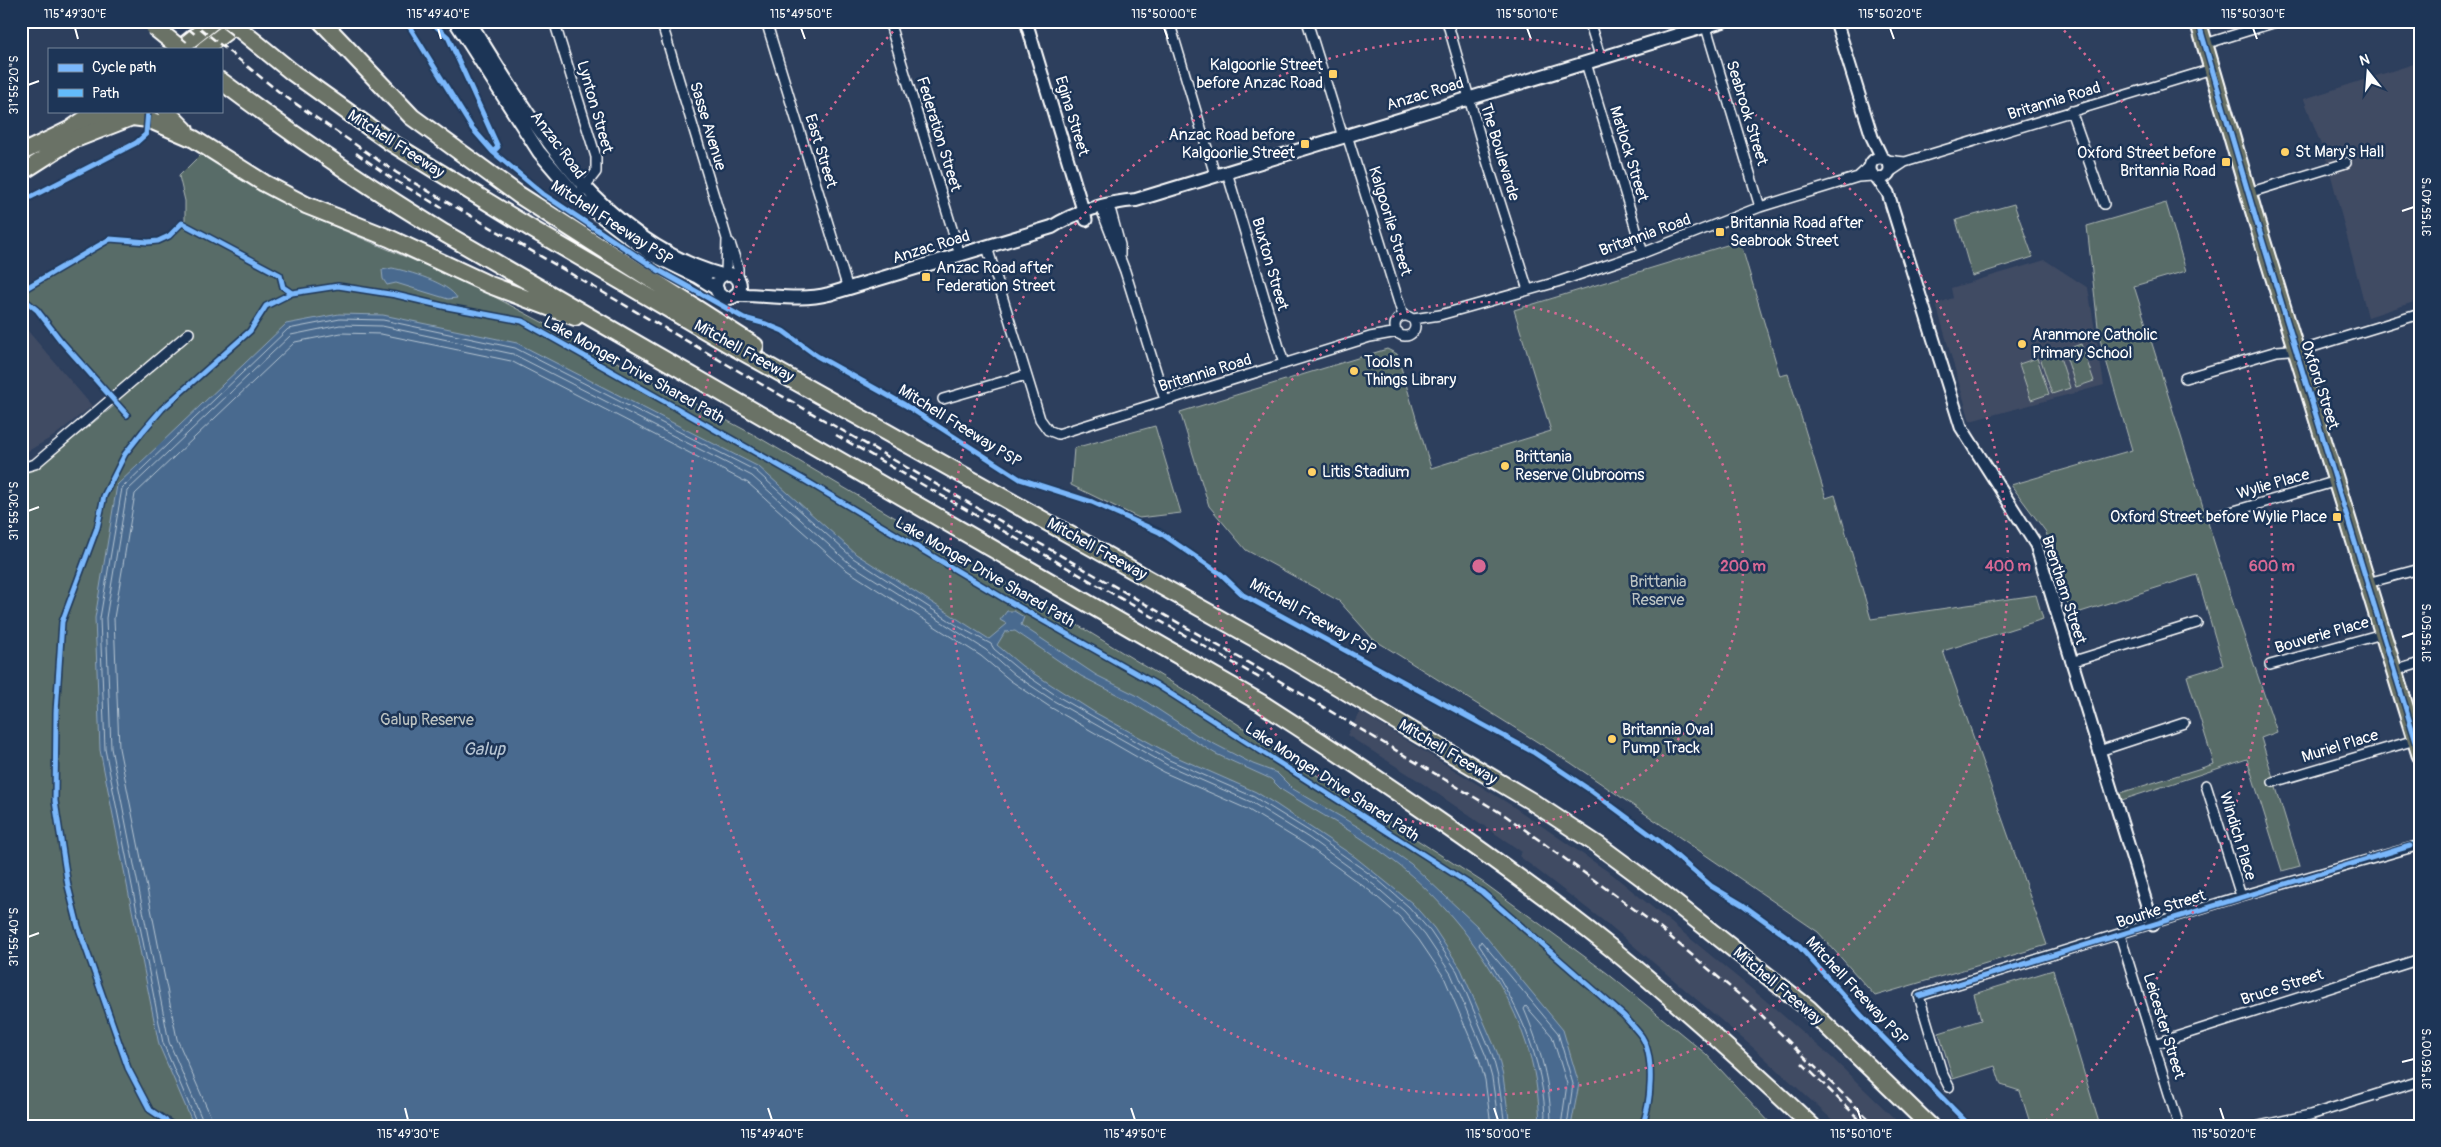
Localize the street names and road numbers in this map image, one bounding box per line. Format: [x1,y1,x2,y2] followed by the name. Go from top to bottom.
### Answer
[572,58,618,156] street label: Lynton Street
[1722,58,1773,168] street label: Seabrook Street
[1384,73,1466,115] street label: Anzac Road
[912,74,966,194] street label: Federation Street
[1050,74,1094,159] street label: Egina Street
[2005,77,2103,125] street label: Britannia Road
[685,79,731,173] street label: Sasse Avenue
[1476,101,1524,203] street label: The Boulevarde
[1605,104,1653,205] street label: Matlock Street
[344,105,448,183] street label: Mitchell Freeway
[526,107,590,183] street label: Anzac Road
[800,112,842,191] street label: East Street
[1364,164,1416,279] street label: Kalgoorlie Street
[547,176,677,270] street label: Mitchell Freeway PSP
[1596,209,1694,261] street label: Britannia Road
[1247,215,1293,313] street label: Buxton Street
[890,226,972,268] street label: Anzac Road
[540,312,728,428] street label: Lake Monger Drive Shared Path
[690,315,798,387] street label: Mitchell Freeway
[2296,338,2344,433] street label: Oxford Street
[1156,349,1254,397] street label: Britannia Road
[895,380,1026,472] street label: Mitchell Freeway PSP
[2234,464,2312,504] street label: Wylie Place
[892,512,1078,632] street label: Lake Monger Drive Shared Path
[1043,513,1151,585] street label: Mitchell Freeway
[2037,533,2091,648] street label: Brentham Street
[1246,574,1380,660] street label: Mitchell Freeway PSP
[2273,612,2371,658] street label: Bouverie Place
[1395,715,1501,789] street label: Mitchell Freeway
[1241,718,1423,846] street label: Lake Monger Drive Shared Path
[2299,725,2381,767] street label: Muriel Place
[2215,789,2261,883] street label: Windich Place
[2114,885,2209,933] street label: Bourke Street
[1801,932,1913,1050] street label: Mitchell Freeway PSP
[1729,943,1827,1030] street label: Mitchell Freeway
[2238,964,2326,1010] street label: Bruce Street
[2138,971,2190,1082] street label: Leicester Street

